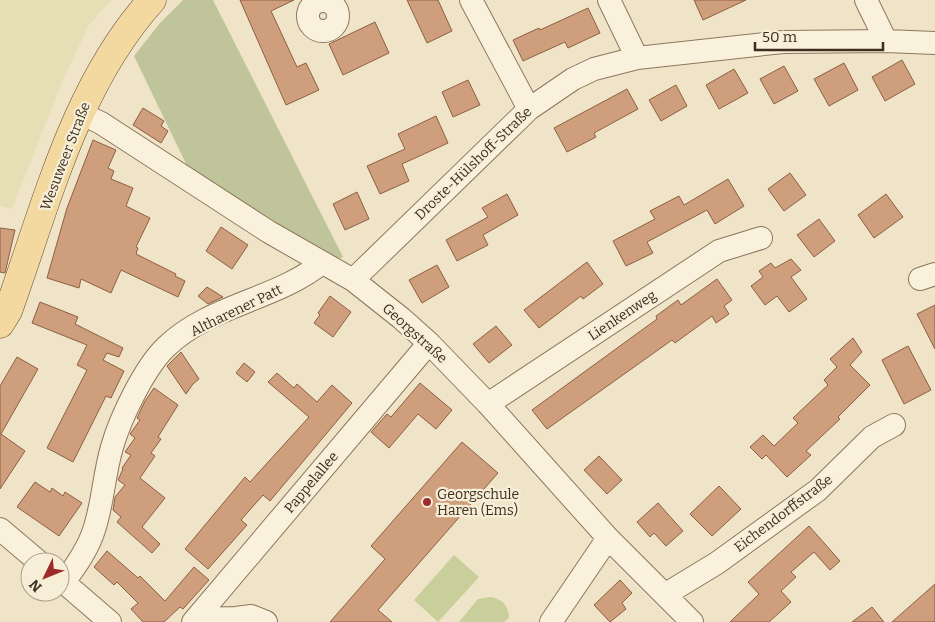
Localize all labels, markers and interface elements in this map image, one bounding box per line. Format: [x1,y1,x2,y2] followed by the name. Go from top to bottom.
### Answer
[755,20,882,52] scale bar
[762,28,798,46] text: 50 m
[37,100,94,213] street label: Wesuweer Straße
[411,103,535,224] street label: Droste-Hülshoff-Straße
[188,281,285,340] street label: Altharener Patt
[585,286,660,344] street label: Lienkenweg
[379,300,451,367] street label: Georgstraße
[281,448,342,516] street label: Pappelallee
[731,471,836,556] street label: Eichendorffstraße
[437,486,519,519] place label: Georgschule Haren (Ems)
[421,496,433,508] marker: Georgschule Haren (Ems)
[20,552,70,602] north arrow
[26,576,46,595] text: N

